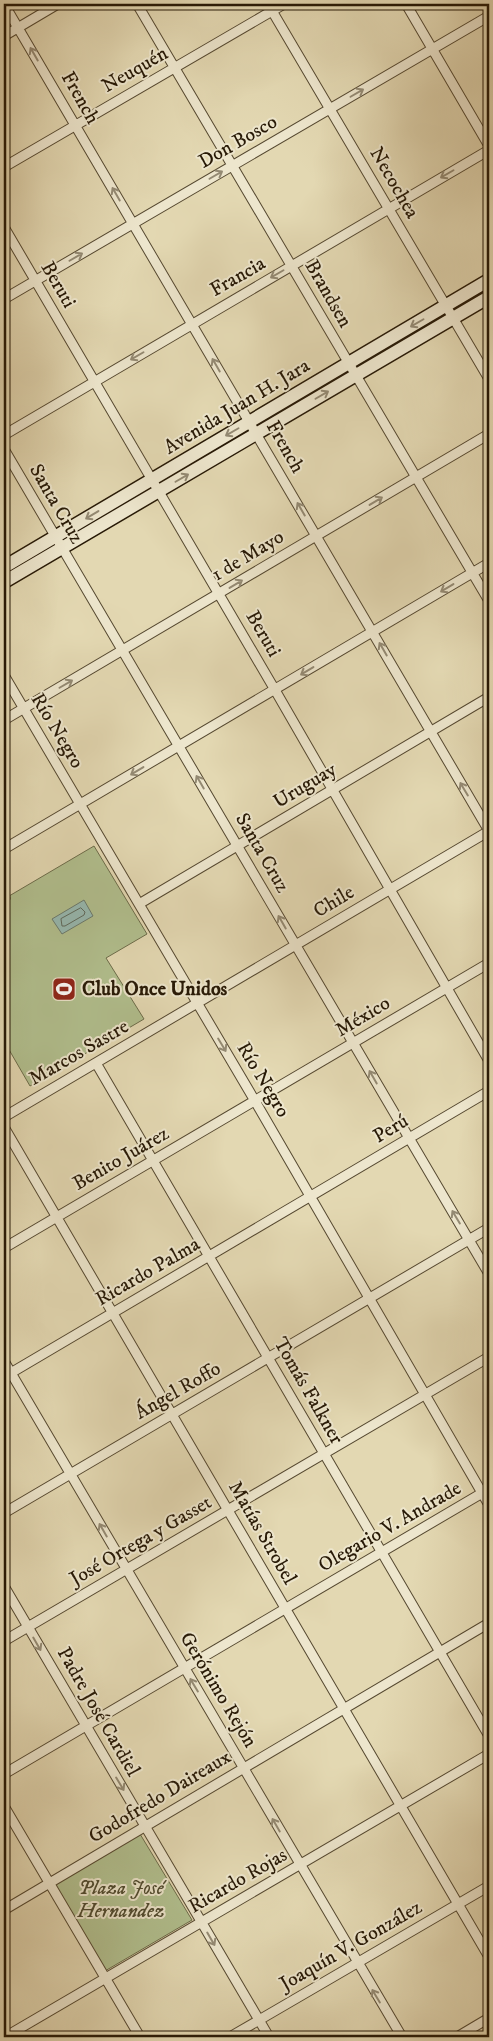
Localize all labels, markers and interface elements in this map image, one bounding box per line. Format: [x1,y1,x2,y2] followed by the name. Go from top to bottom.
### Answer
[97,41,173,99] street label: Neuquén
[28,48,38,62] one-way arrow
[55,67,105,129] street label: French
[349,88,364,98] one-way arrow
[194,109,282,175] street label: Don Bosco
[364,143,425,224] street label: Necochea
[209,169,223,179] one-way arrow
[441,170,455,180] one-way arrow
[111,187,121,202] one-way arrow
[69,251,83,261] one-way arrow
[206,251,271,303] street label: Francia
[299,256,358,333] street label: Brandsen
[35,257,81,313] street label: Beruti
[270,270,284,280] one-way arrow
[411,318,425,328] one-way arrow
[130,352,144,362] one-way arrow
[159,353,315,460] street label: Avenida Juan H. Jara
[211,358,221,372] one-way arrow
[314,390,328,400] one-way arrow
[260,416,310,478] street label: French
[225,428,239,438] one-way arrow
[23,460,89,548] street label: Santa Cruz
[174,472,188,482] one-way arrow
[368,496,383,506] one-way arrow
[295,502,305,516] one-way arrow
[85,510,99,520] one-way arrow
[207,525,289,587] street label: 1 de Mayo
[228,578,242,588] one-way arrow
[441,584,455,594] one-way arrow
[240,606,286,662] street label: Beruti
[377,642,387,657] one-way arrow
[301,666,315,676] one-way arrow
[58,678,72,688] one-way arrow
[25,689,89,773] street label: Río Negro
[269,757,342,815] street label: Uruguay
[131,767,145,777] one-way arrow
[194,776,204,790] one-way arrow
[459,783,469,797] one-way arrow
[229,809,295,897] street label: Santa Cruz
[309,880,359,924] street label: Chile
[276,916,286,930] one-way arrow
[51,976,77,1002] sports icon: Club Once Unidos
[82,977,228,1002] place label: Club Once Unidos
[331,991,395,1043] street label: México
[25,1014,133,1092] street label: Marcos Sastre
[218,1038,228,1052] one-way arrow
[231,1038,295,1122] street label: Río Negro
[368,1071,378,1085] one-way arrow
[369,1109,413,1149] street label: Perú
[68,1121,174,1197] street label: Benito Juárez
[450,1211,460,1225] one-way arrow
[91,1232,205,1312] street label: Ricardo Palma
[267,1333,349,1449] street label: Tomás Falkner
[130,1355,226,1426] street label: Ángel Roffo
[314,1476,466,1578] street label: Olegario V. Andrade
[222,1477,302,1589] street label: Matías Strobel
[64,1490,216,1593] street label: José Ortega y Gasset
[98,1522,108,1537] one-way arrow
[174,1628,263,1753] street label: Gerónimo Rejón
[33,1636,43,1650] one-way arrow
[51,1643,145,1781] street label: Padre José Cardiel
[189,1679,199,1693] one-way arrow
[84,1745,236,1849] street label: Godofredo Daireaux
[115,1776,125,1790] one-way arrow
[271,1819,281,1833] one-way arrow
[184,1843,292,1919] street label: Ricardo Rojas
[76,1876,167,1924] park label: Plaza José Hernandez
[274,1895,427,1998] street label: Joaquín V. González
[206,1931,216,1945] one-way arrow
[371,1989,381,2003] one-way arrow

